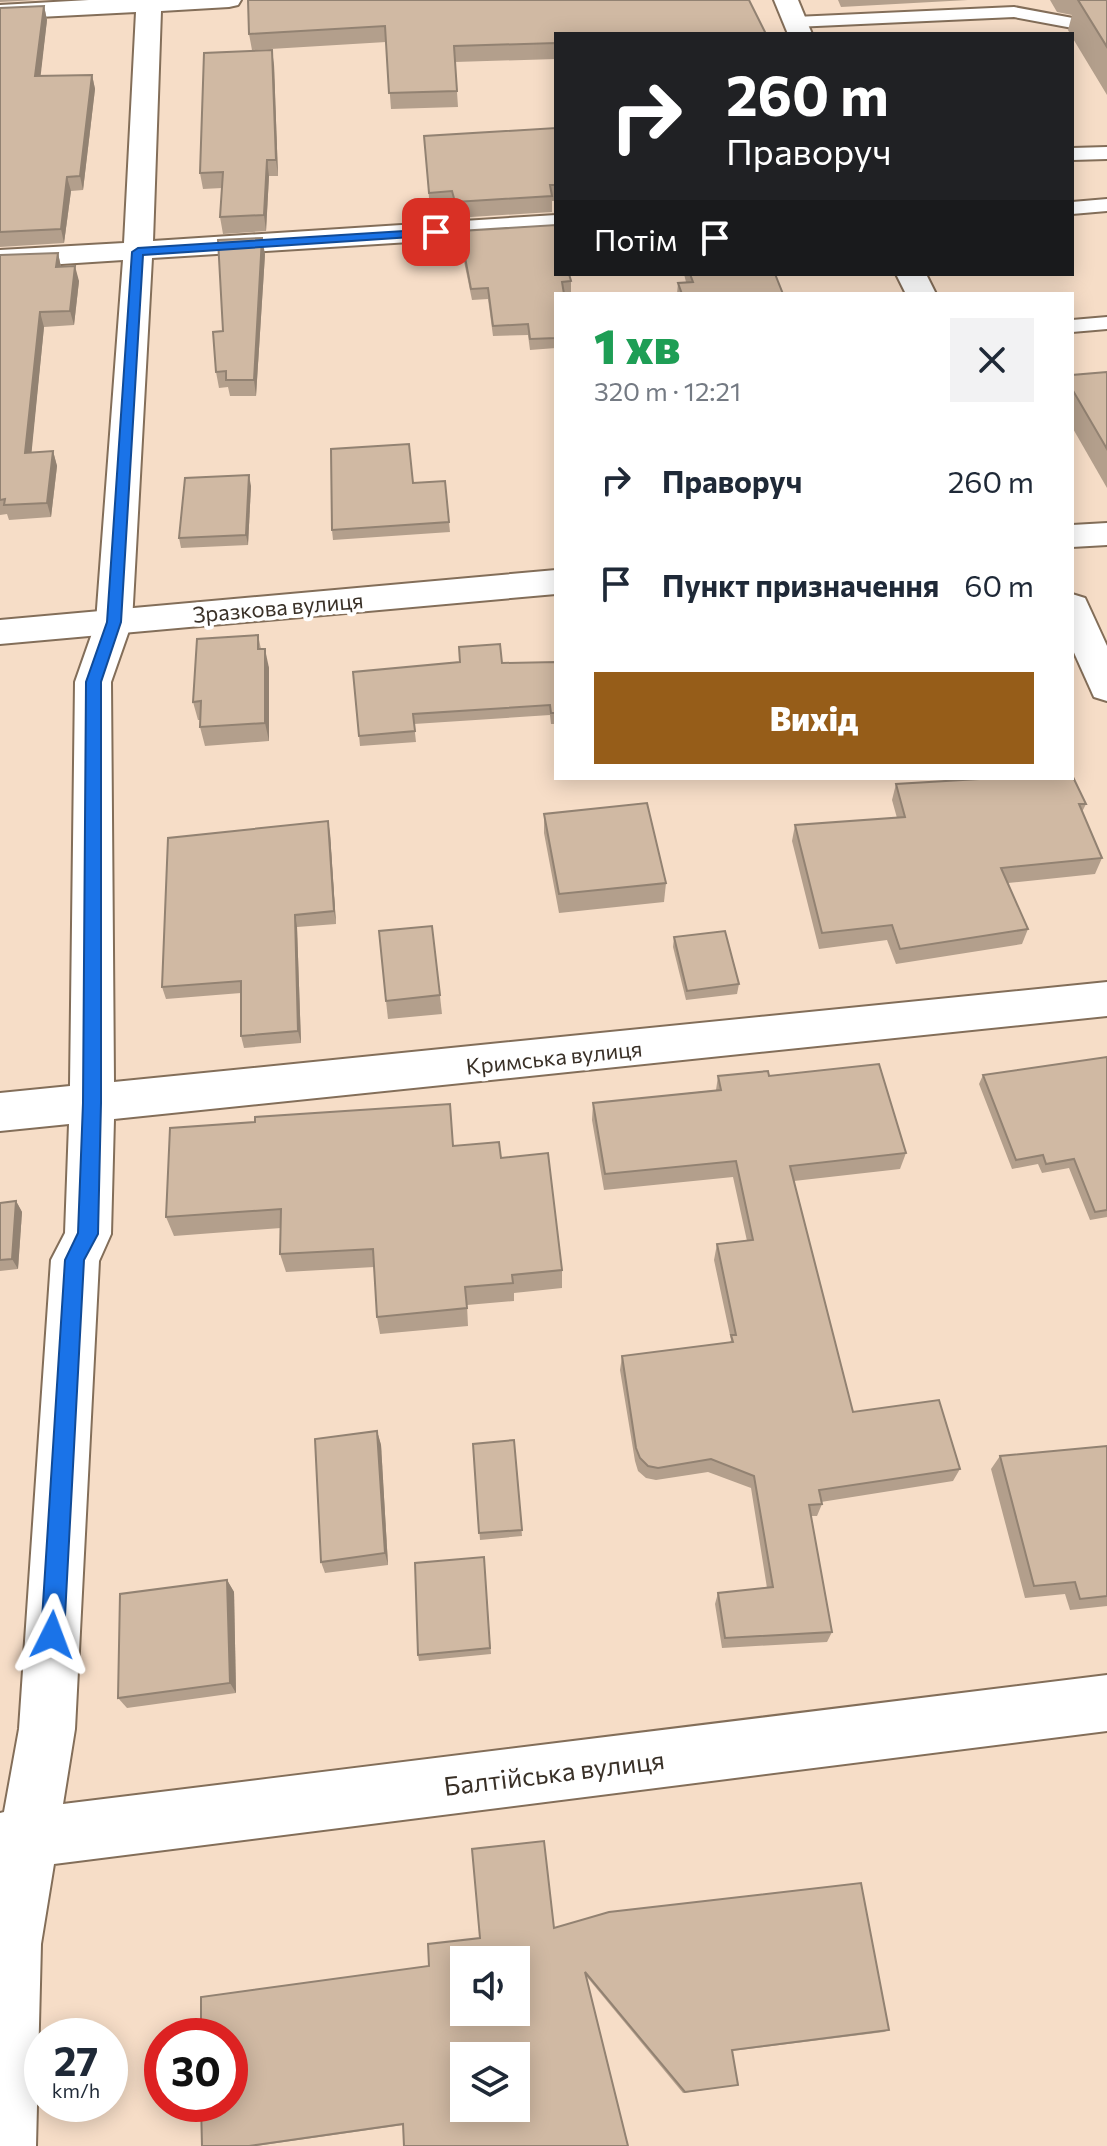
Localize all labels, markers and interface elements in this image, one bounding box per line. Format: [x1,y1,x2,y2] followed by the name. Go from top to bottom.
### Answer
[726,59,889,128] text: 260 m
[594,64,698,168] icon: right
[726,128,892,172] text: Праворуч
[402,198,470,266] pin
[414,210,458,254] icon: arrive
[693,216,737,260] icon: arrive
[594,220,677,257] text: Потім
[594,315,680,374] text: 1 хв
[950,318,1034,402] button: close
[594,375,741,406] text: 320 m · 12:21
[594,458,638,502] icon: right
[662,462,802,499] text: Праворуч
[948,462,1034,499] text: 260 m
[594,562,638,606] icon: arrive
[662,566,939,603] text: Пункт призначення
[964,566,1034,603] text: 60 m
[192,586,364,628] street label: Зразкова вулиця
[594,672,1034,764] button: Вихід
[464,1034,644,1080] street label: Кримська вулиця
[10,1593,94,1677] position arrow
[442,1743,666,1801] street label: Балтійська вулиця
[450,1946,530,2122] map controls
[450,1946,530,2026] button: sound
[144,2018,248,2122] speed limit sign: 30
[54,2035,98,2084] text: 27
[450,2042,530,2122] button: layers
[52,2078,100,2102] text: km/h

